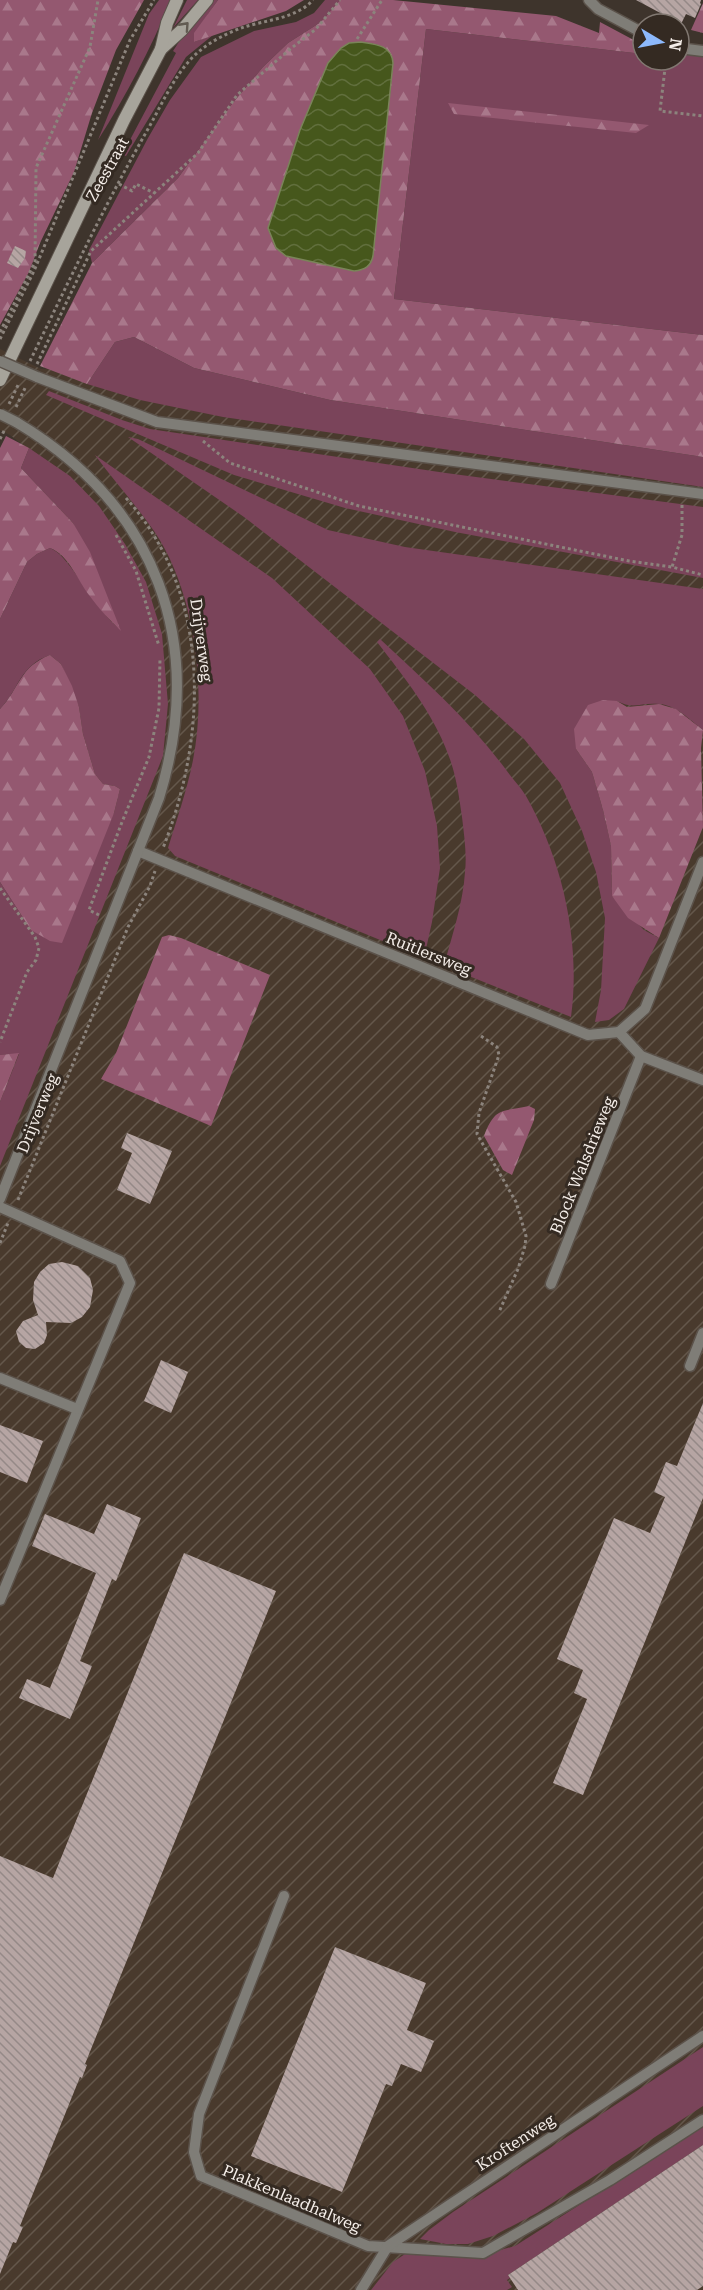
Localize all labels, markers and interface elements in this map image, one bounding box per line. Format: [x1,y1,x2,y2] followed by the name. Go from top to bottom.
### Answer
[631,12,691,72] north arrow
[178,22,189,32] one-way arrow
[665,37,686,52] text: N
[82,134,133,205] street label: Zeestraat
[186,597,217,684] street label: Drijverweg
[383,928,475,980] street label: Ruitlersweg
[13,1070,62,1156] street label: Drijverweg
[546,1093,619,1237] street label: Block Walsdrieweg
[472,2110,559,2175] street label: Kroftenweg
[220,2161,365,2237] street label: Plakkenlaadhalweg

